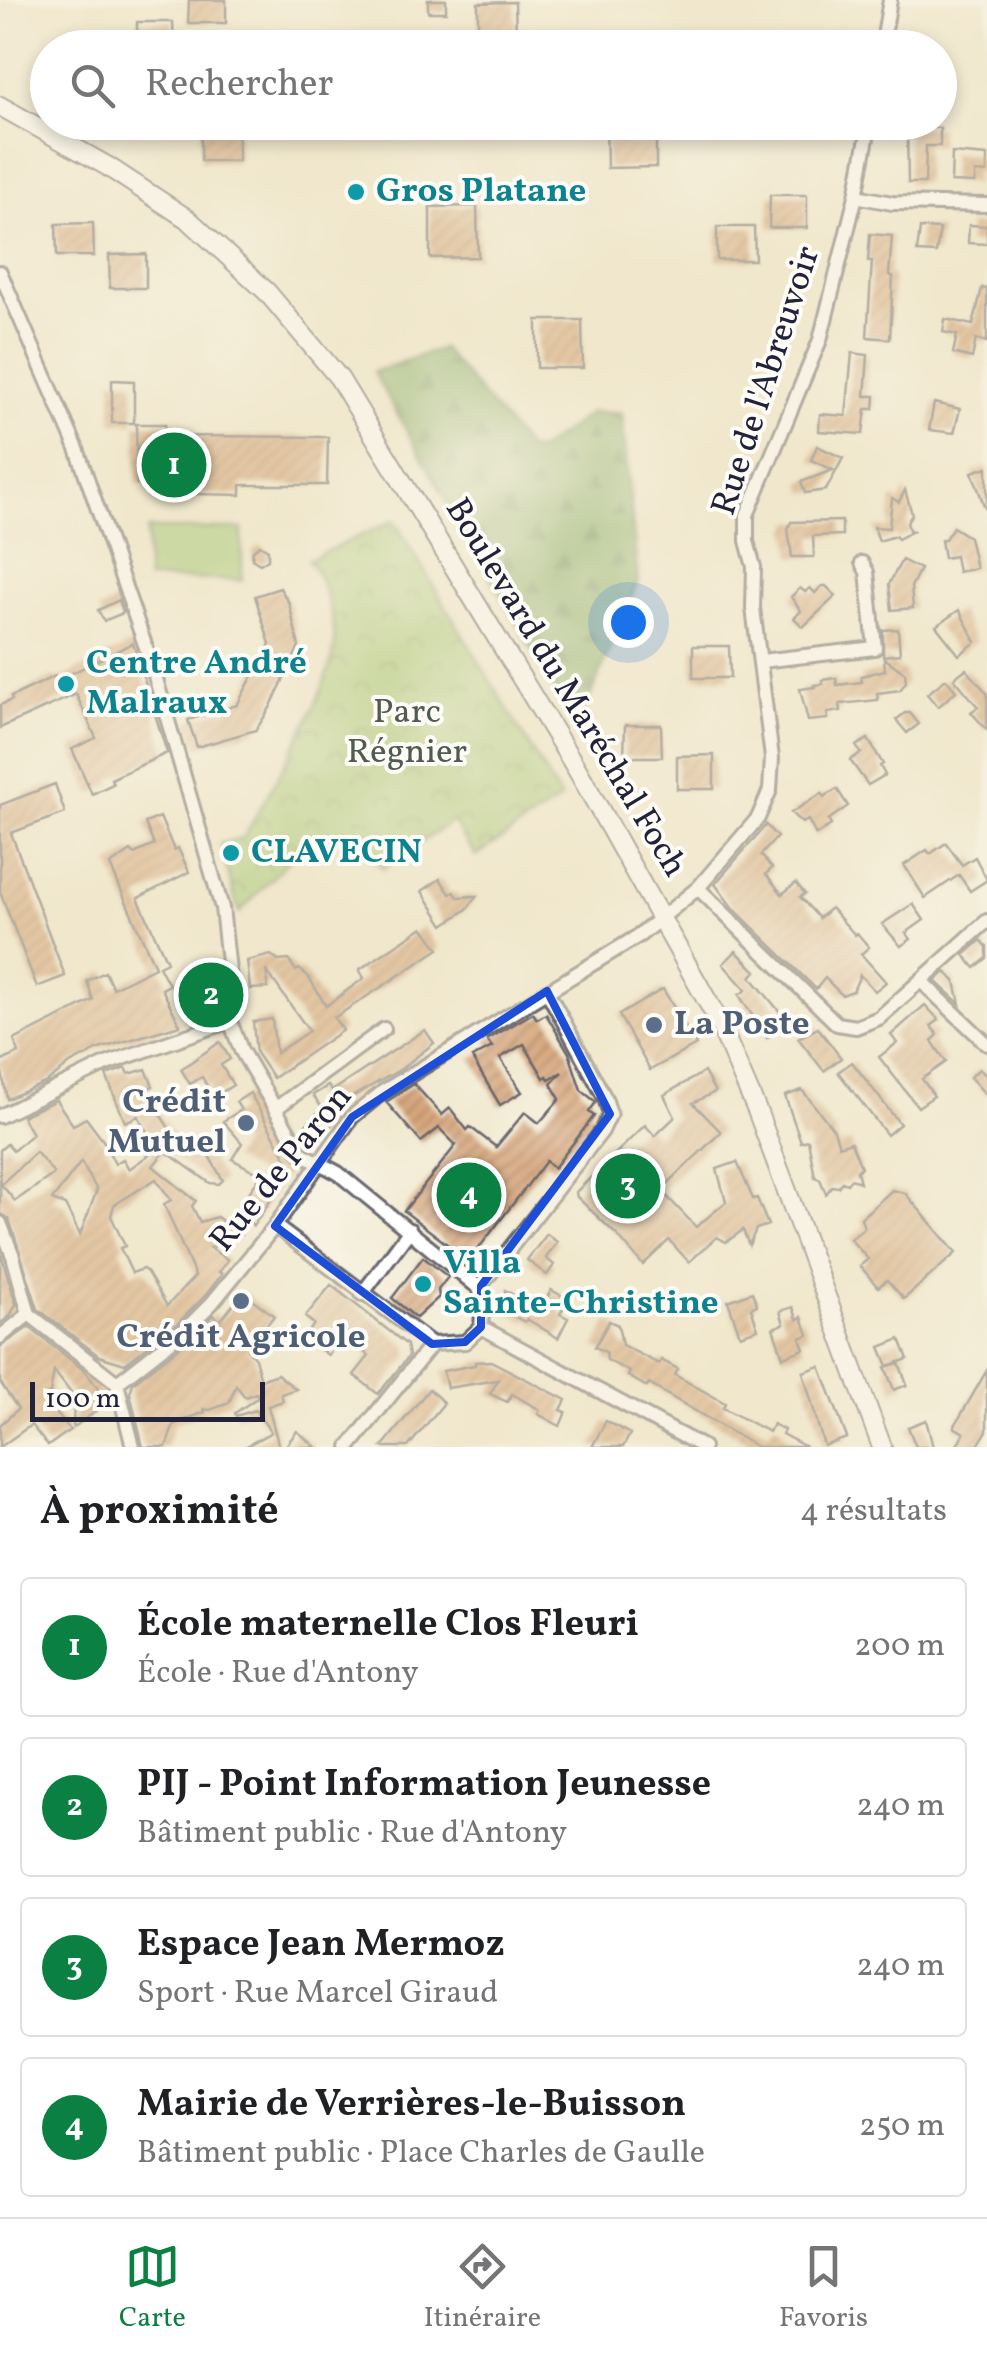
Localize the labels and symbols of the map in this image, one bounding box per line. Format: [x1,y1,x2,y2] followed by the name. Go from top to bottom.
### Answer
[376,168,586,216] place label: Gros Platane
[345,181,367,203] marker: Gros Platane
[701,240,833,522] street label: Rue de l'Abreuvoir
[142,428,206,502] pin: 1
[433,489,697,887] street label: Boulevard du Maréchal Foch
[603,597,654,648] your location
[86,640,307,728] place label: Centre André Malraux
[55,673,77,695] marker: Centre André Malraux
[347,689,467,777] park label: Parc Régnier
[251,829,422,877] place label: CLAVECIN
[220,842,242,864] marker: CLAVECIN
[178,958,244,1032] pin: 2
[674,1001,810,1049] place label: La Poste
[643,1014,665,1036] marker: La Poste
[200,1075,364,1263] street label: Rue de Paron
[107,1079,226,1167] place label: Crédit Mutuel
[235,1112,257,1134] marker: Crédit Mutuel
[596,1148,660,1224] pin: 3
[436,1158,502,1232] pin: 4
[443,1240,719,1328] place label: Villa Sainte-Christine
[412,1273,434,1295] marker: Villa Sainte-Christine
[230,1290,252,1312] marker: Crédit Agricole
[116,1314,366,1362] place label: Crédit Agricole
[30,1377,265,1422] scale bar

